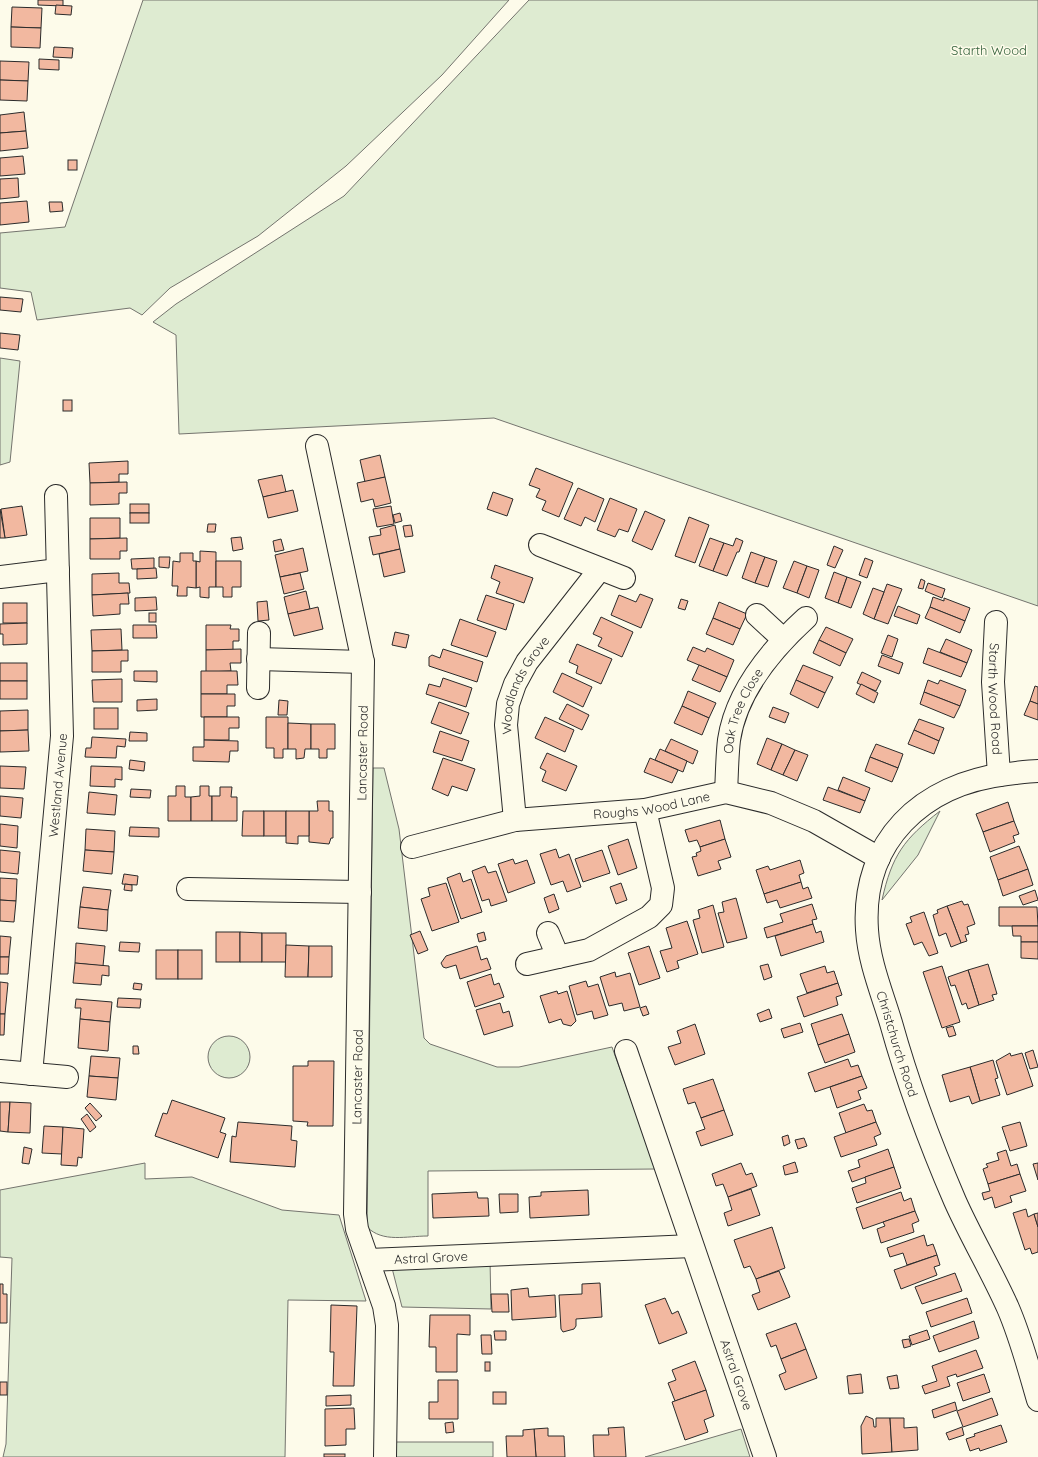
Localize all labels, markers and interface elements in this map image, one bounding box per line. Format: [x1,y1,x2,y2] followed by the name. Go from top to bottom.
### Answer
[951,42,1027,58] park label: Starth Wood
[498,633,552,735] street label: Woodlands Grove
[985,643,1006,755] street label: Starth Wood Road
[720,665,766,754] street label: Oak Tree Close
[353,705,371,801] street label: Lancaster Road
[45,732,70,838] street label: Westland Avenue
[593,788,711,822] street label: Roughs Wood Lane
[873,989,922,1099] street label: Christchurch Road
[348,1029,366,1125] street label: Lancaster Road
[394,1248,468,1267] street label: Astral Grove
[717,1337,756,1412] street label: Astral Grove

